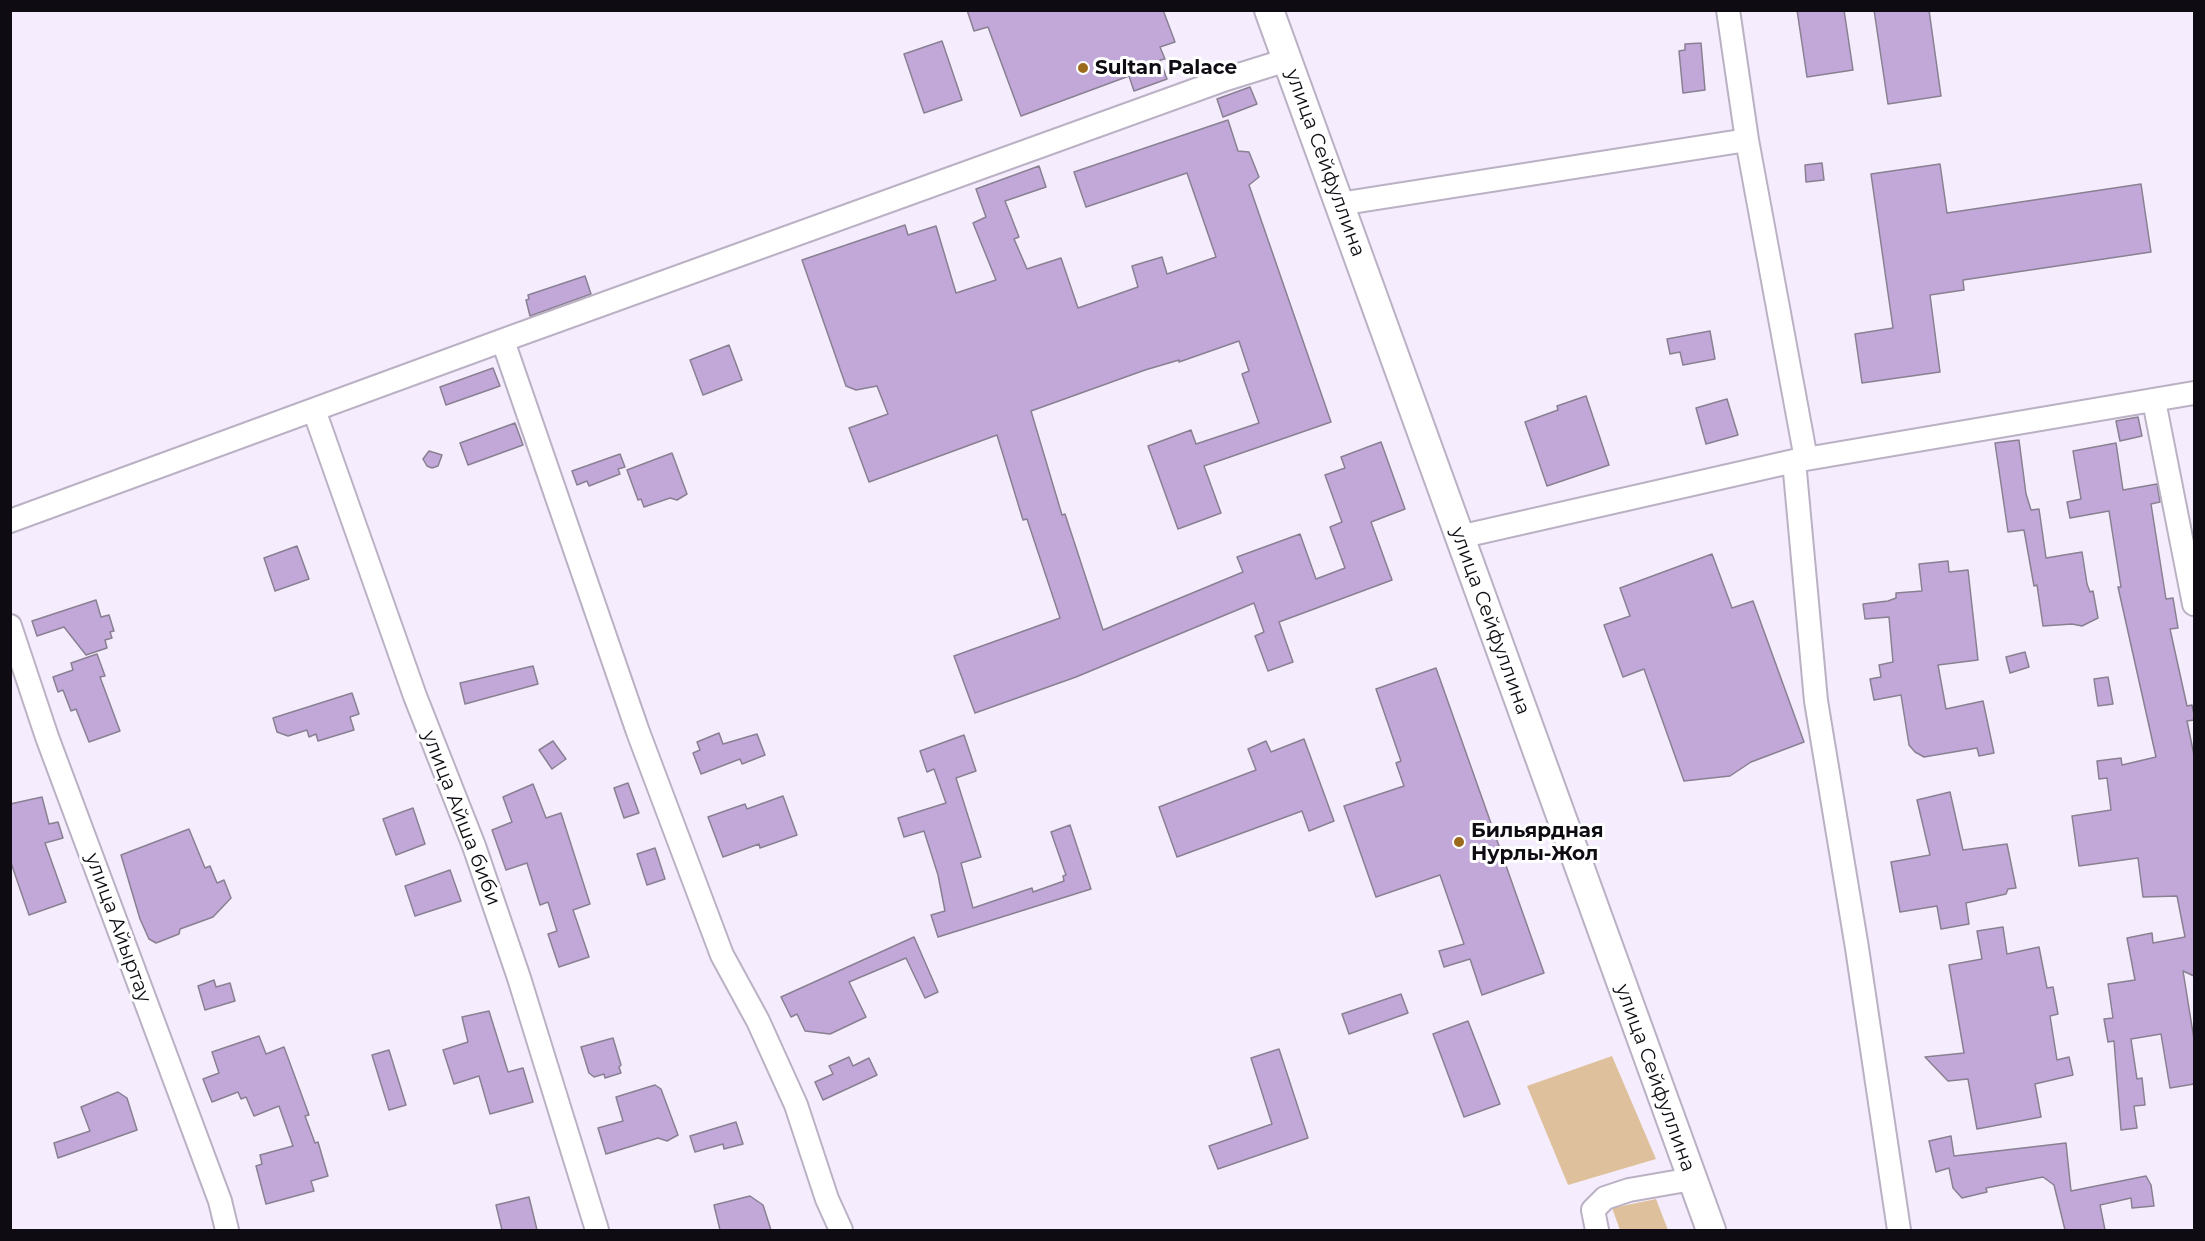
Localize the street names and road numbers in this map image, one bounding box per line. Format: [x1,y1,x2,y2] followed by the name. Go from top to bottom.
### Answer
[1280,66,1370,260] street label: улица Сейфуллина
[1445,524,1535,718] street label: улица Сейфуллина
[417,727,505,909] street label: улица Айша биби
[80,850,156,1006] street label: улица Айыртау
[1610,981,1700,1175] street label: улица Сейфуллина

